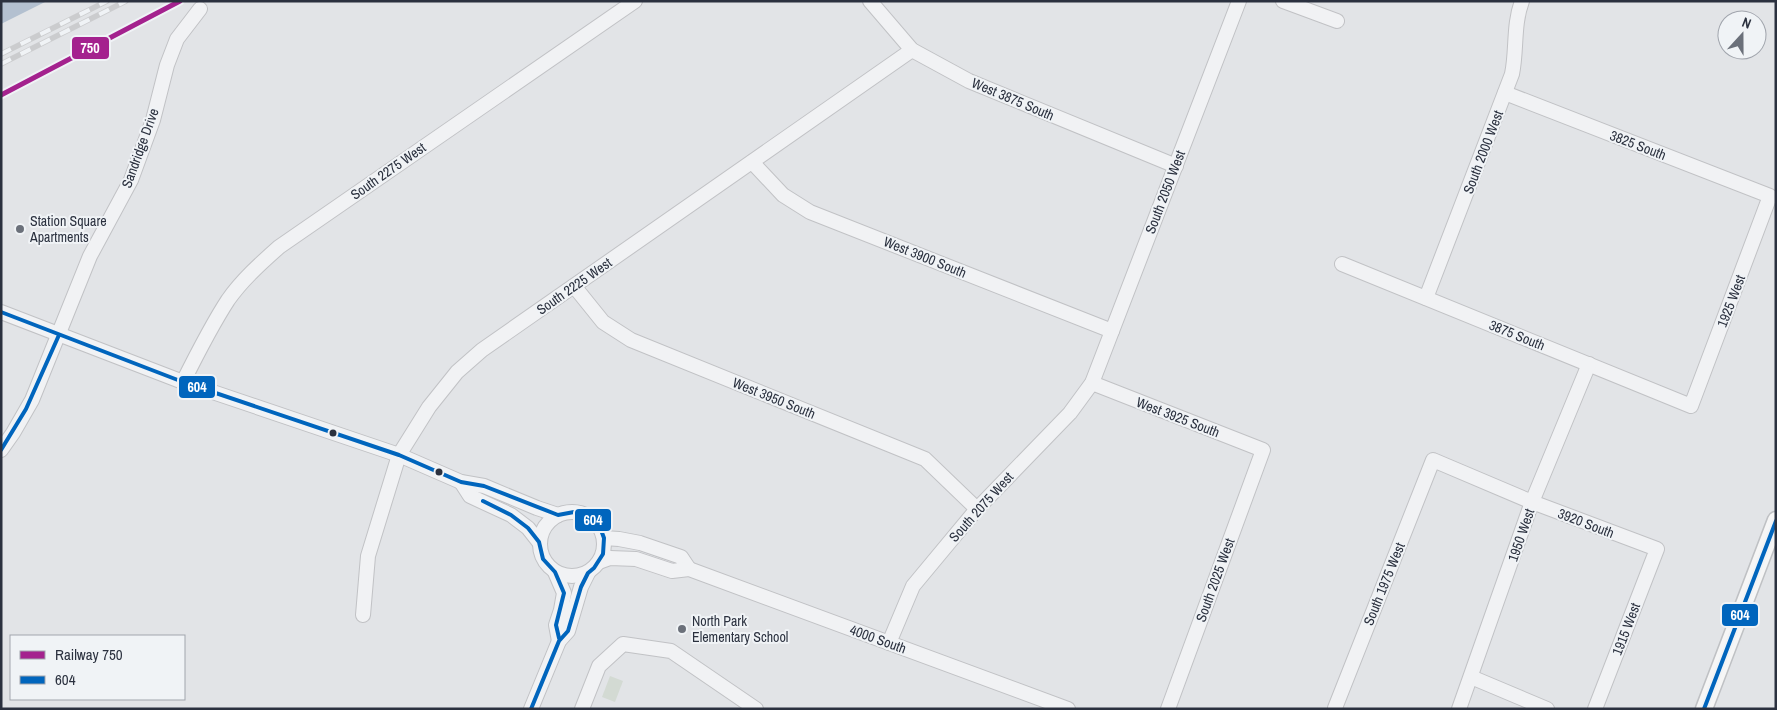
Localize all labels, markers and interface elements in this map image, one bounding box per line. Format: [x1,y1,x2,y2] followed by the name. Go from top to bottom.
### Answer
[1717,10,1767,60] north arrow
[1740,13,1754,33] text: N
[71,36,110,60] line badge: 750
[80,39,100,57] text: 750
[969,74,1057,124] street label: West 3875 South
[117,106,163,190] street label: Sandridge Drive
[1459,108,1507,196] street label: South 2000 West
[1607,126,1669,164] street label: 3825 South
[347,138,429,204] street label: South 2275 West
[1141,148,1189,236] street label: South 2050 West
[29,212,107,246] place label: Station Square Apartments
[14,223,26,235] marker: Station Square Apartments
[881,232,969,282] street label: West 3900 South
[533,253,615,319] street label: South 2225 West
[1713,272,1749,330] street label: 1925 West
[1486,316,1548,354] street label: 3875 South
[730,373,818,423] street label: West 3950 South
[178,375,216,399] line badge: 604
[187,378,207,396] text: 604
[1134,393,1222,441] street label: West 3925 South
[328,428,338,438] unlabelled marker
[434,467,444,477] unlabelled marker
[945,468,1017,546] street label: South 2075 West
[1555,504,1617,542] street label: 3920 South
[1504,506,1538,564] street label: 1950 West
[574,508,612,532] line badge: 604
[583,511,603,529] text: 604
[1192,536,1238,624] street label: South 2025 West
[1359,540,1409,628] street label: South 1975 West
[1608,600,1644,658] street label: 1915 West
[1721,603,1759,627] line badge: 604
[1730,606,1750,624] text: 604
[692,612,788,646] place label: North Park Elementary School
[847,620,909,658] street label: 4000 South
[676,623,688,635] marker: North Park Elementary School
[10,635,185,700] legend
[55,644,123,665] text: Railway 750
[55,669,76,690] text: 604

